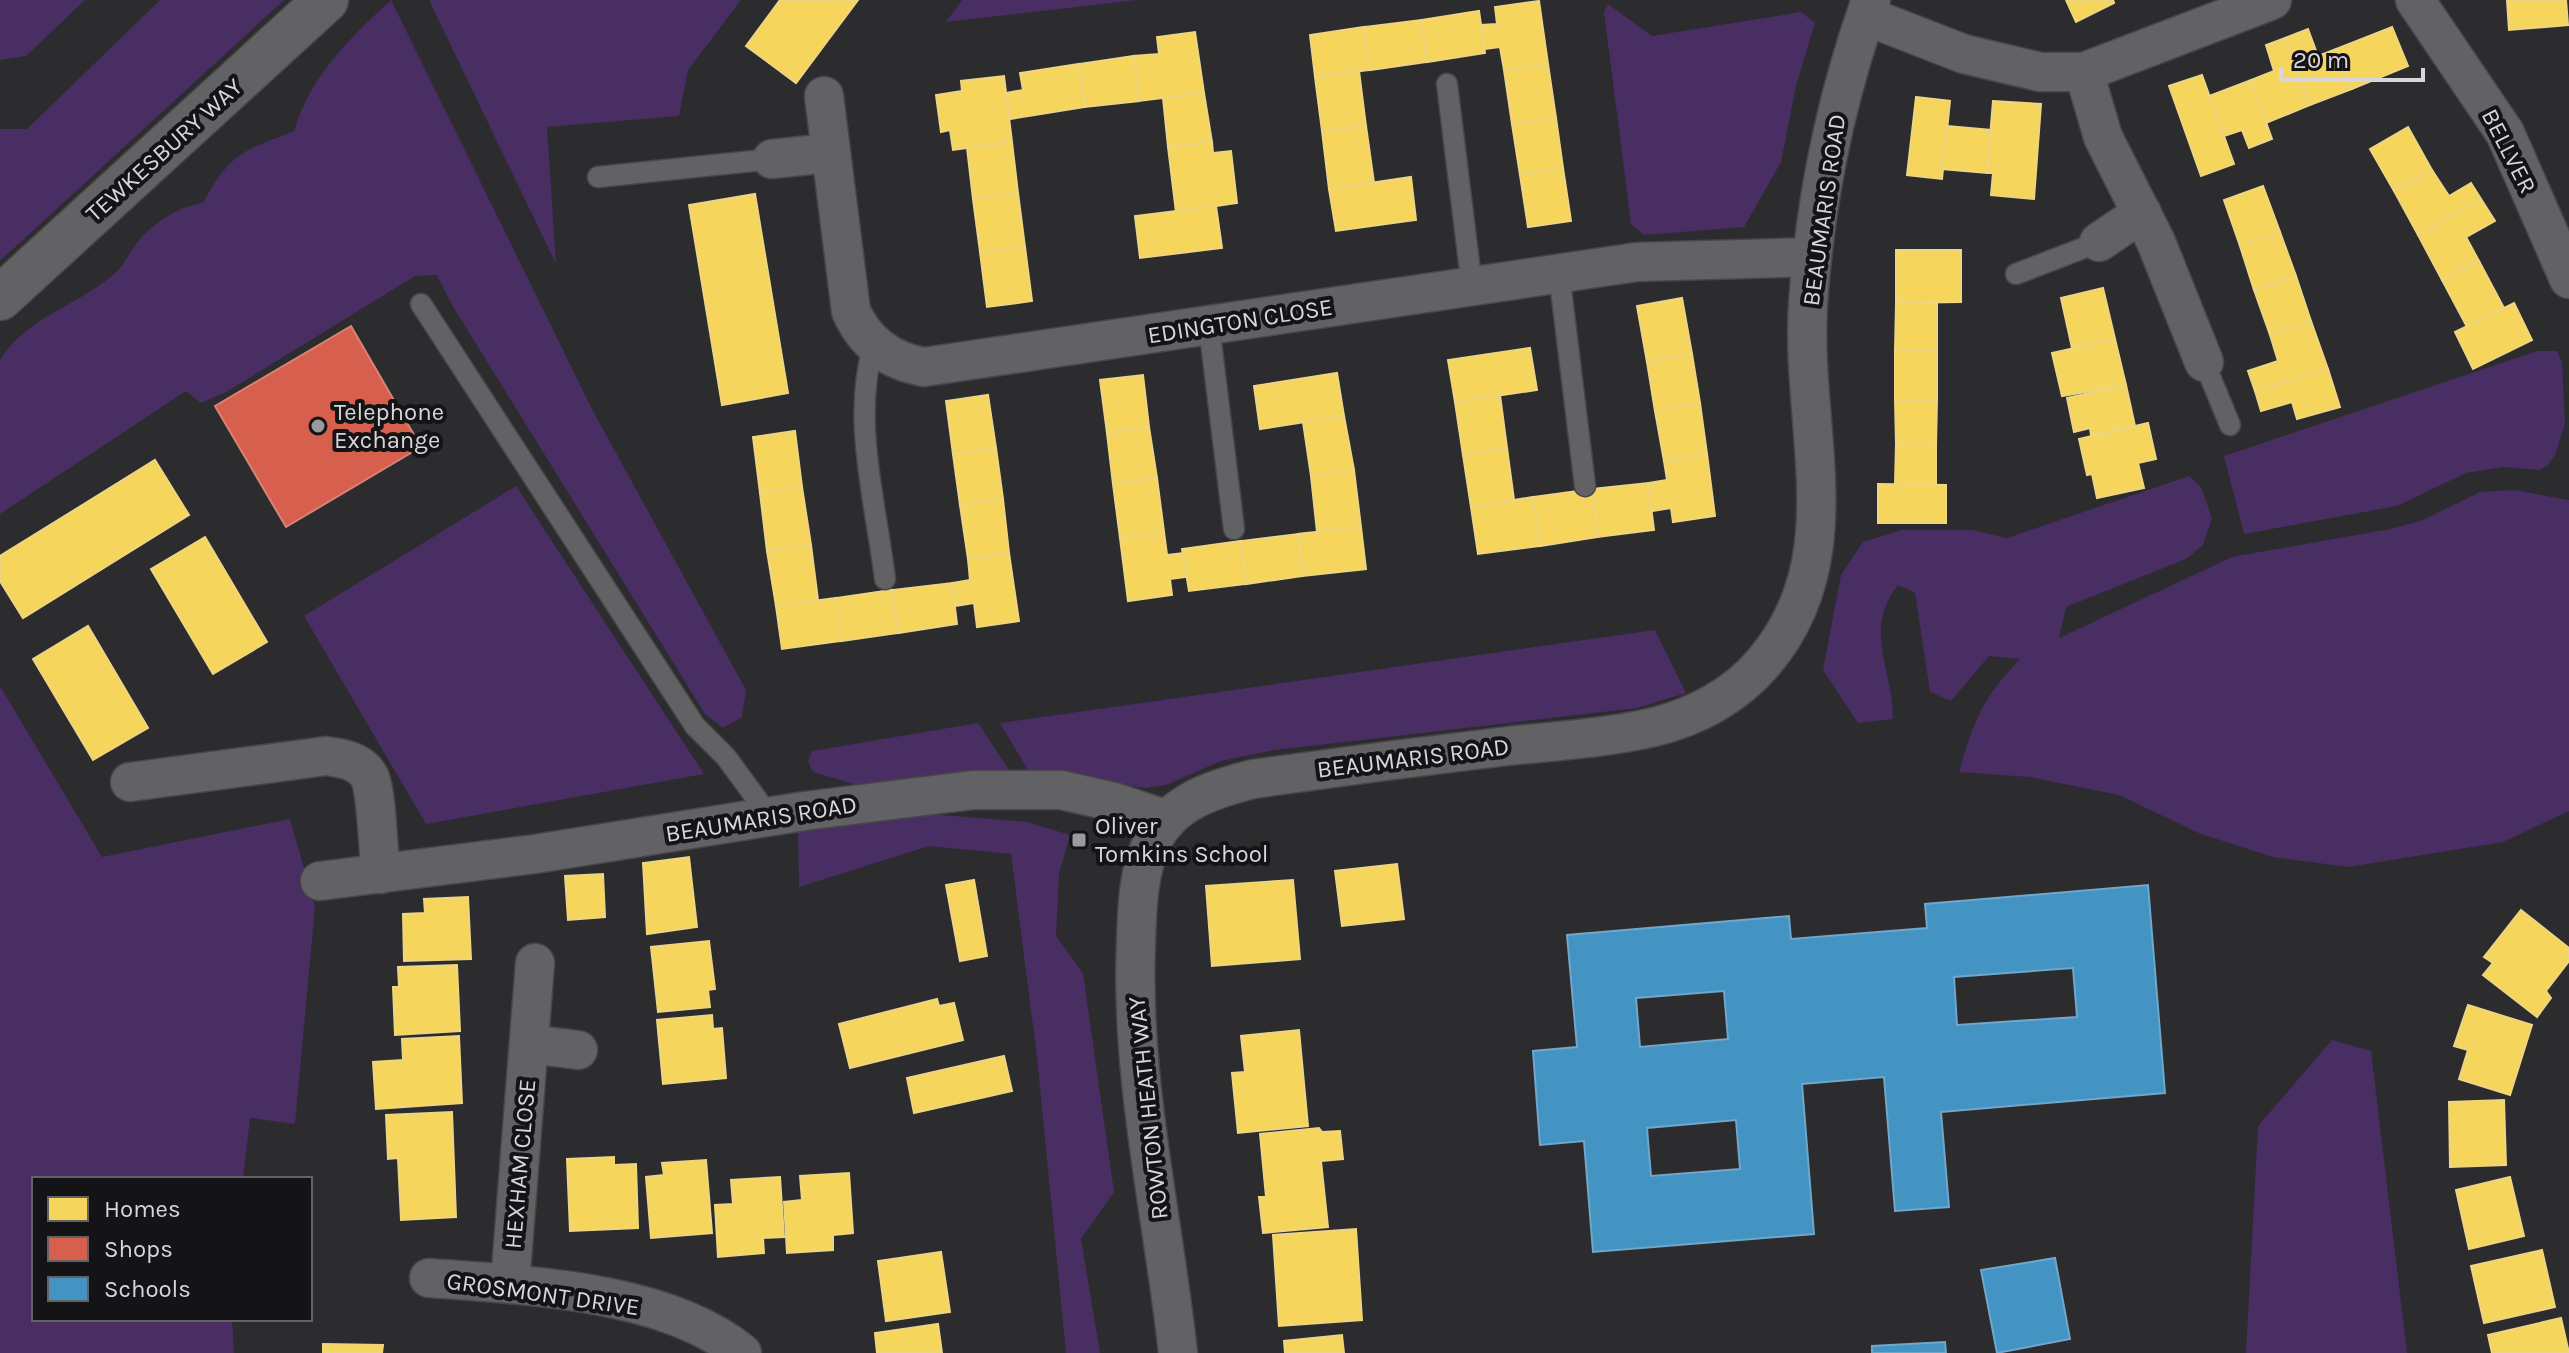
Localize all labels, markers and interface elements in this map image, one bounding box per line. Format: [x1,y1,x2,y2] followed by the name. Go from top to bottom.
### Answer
[2281,32,2423,82] scale bar
[2293,46,2349,74] text: 20 m
[80,72,248,228] street label: TEWKESBURY WAY
[2476,104,2542,198] street label: BELLVER
[1797,112,1851,308] street label: BEAUMARIS ROAD
[1145,293,1335,349] street label: EDINGTON CLOSE
[334,398,444,454] place label: Telephone Exchange
[309,417,327,435] marker: Telephone Exchange
[1315,732,1511,784] street label: BEAUMARIS ROAD
[663,790,859,848] street label: BEAUMARIS ROAD
[1095,812,1269,868] place label: Oliver Tomkins School
[1070,831,1088,849] marker: Oliver Tomkins School
[1122,995,1174,1221] street label: ROWTON HEATH WAY
[499,1078,541,1250] street label: HEXHAM CLOSE
[32,1177,312,1321] legend
[104,1195,181,1223] text: Homes
[104,1235,173,1263] text: Shops
[445,1267,641,1321] street label: GROSMONT DRIVE
[104,1275,191,1303] text: Schools

